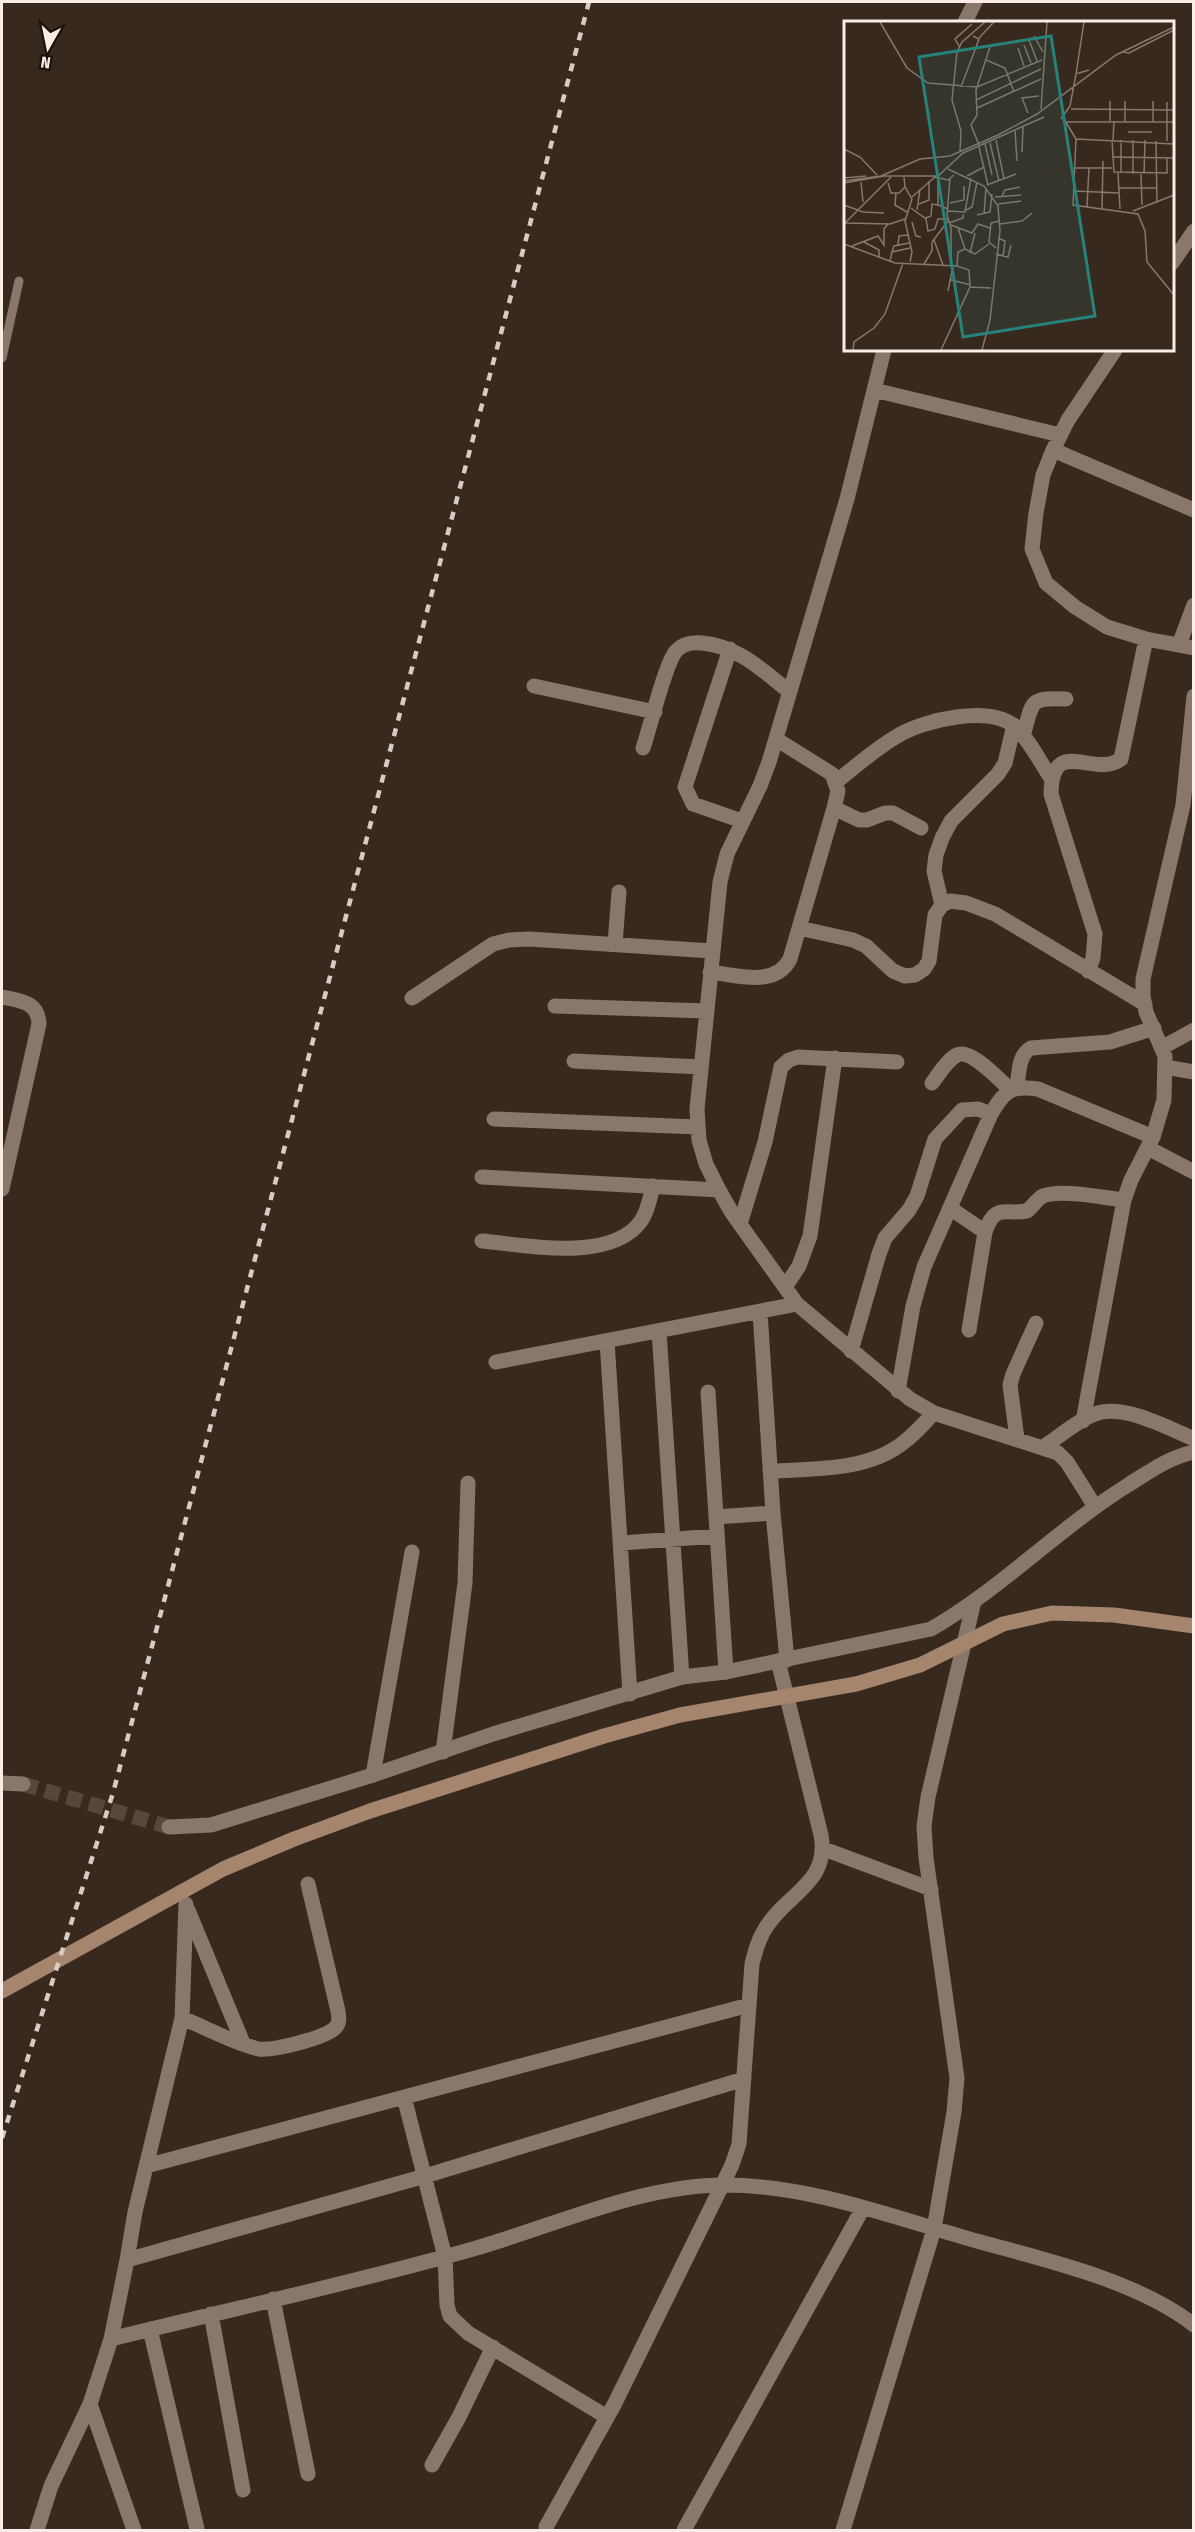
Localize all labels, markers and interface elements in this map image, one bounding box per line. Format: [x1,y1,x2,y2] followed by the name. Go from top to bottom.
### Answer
[18,18,78,78] north arrow
[844,21,1174,351] inset map
[40,52,52,72] text: N

